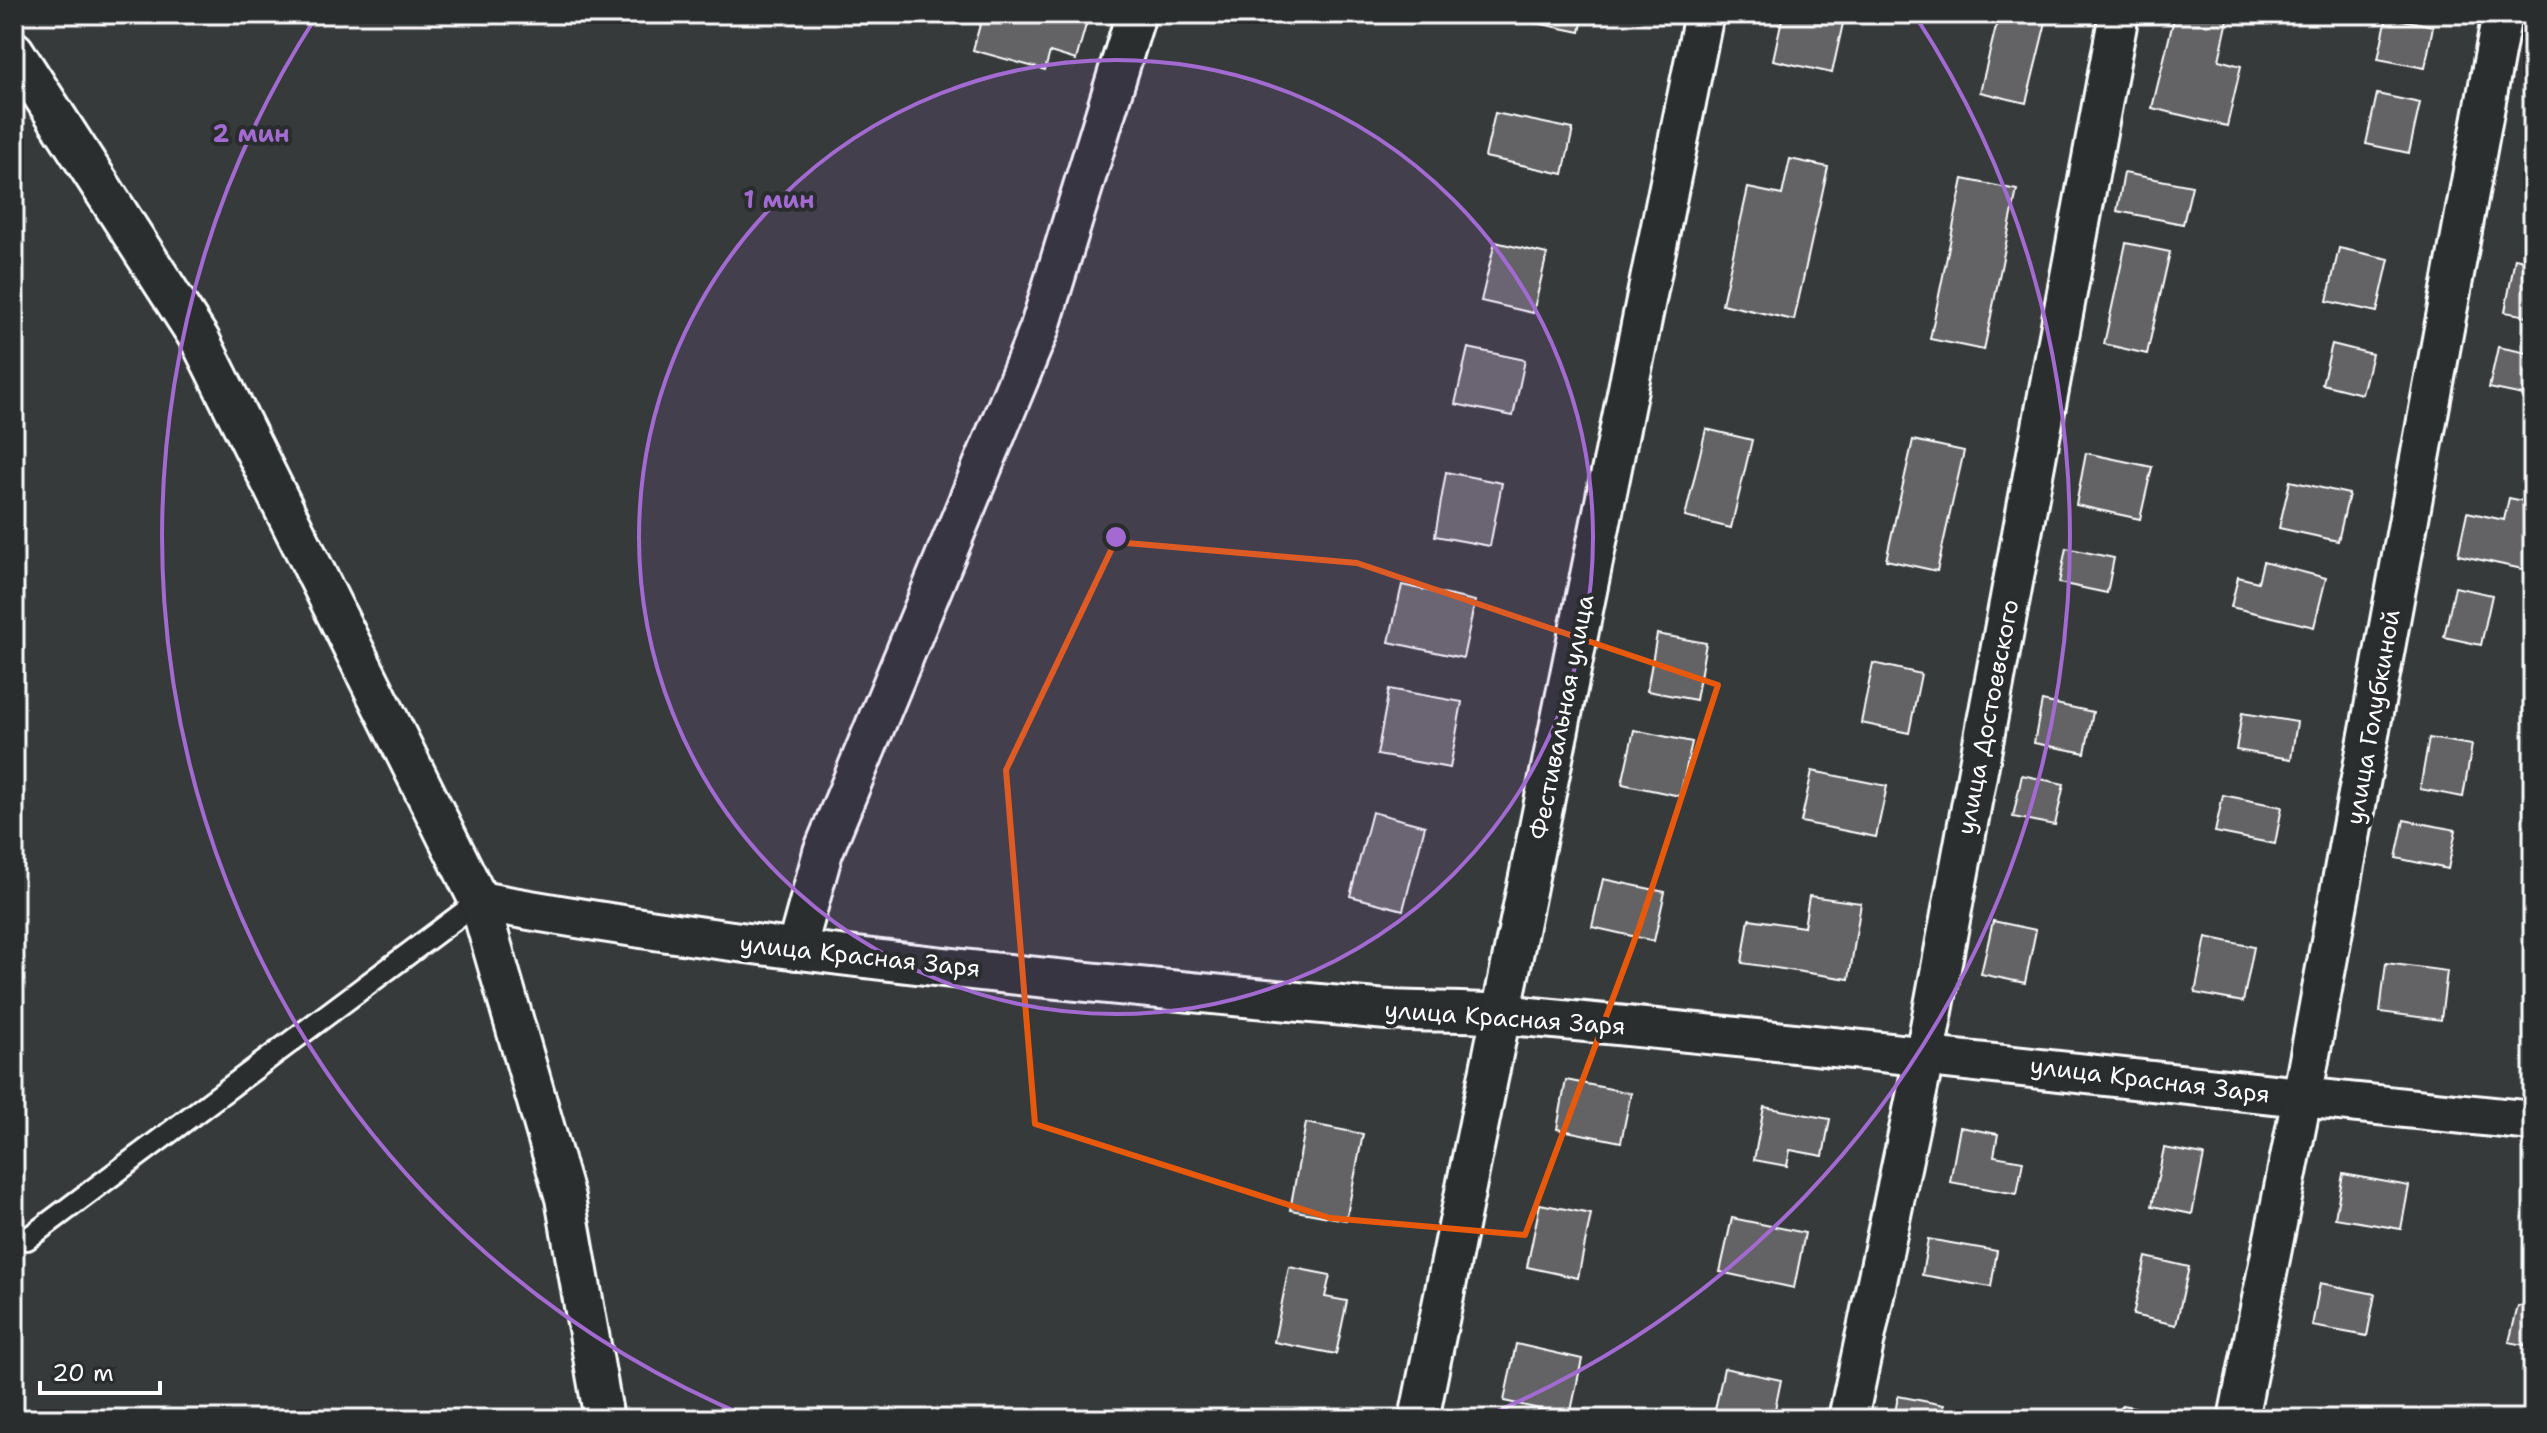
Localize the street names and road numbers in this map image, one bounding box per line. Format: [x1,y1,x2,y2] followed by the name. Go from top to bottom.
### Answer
[1523,592,1601,842] street label: Фестивальная улица
[1950,597,2026,837] street label: улица Достоевского
[2338,607,2408,827] street label: улица Голубкиной
[738,927,982,985] street label: улица Красная Заря
[1383,994,1627,1042] street label: улица Красная Заря
[2028,1049,2272,1111] street label: улица Красная Заря

